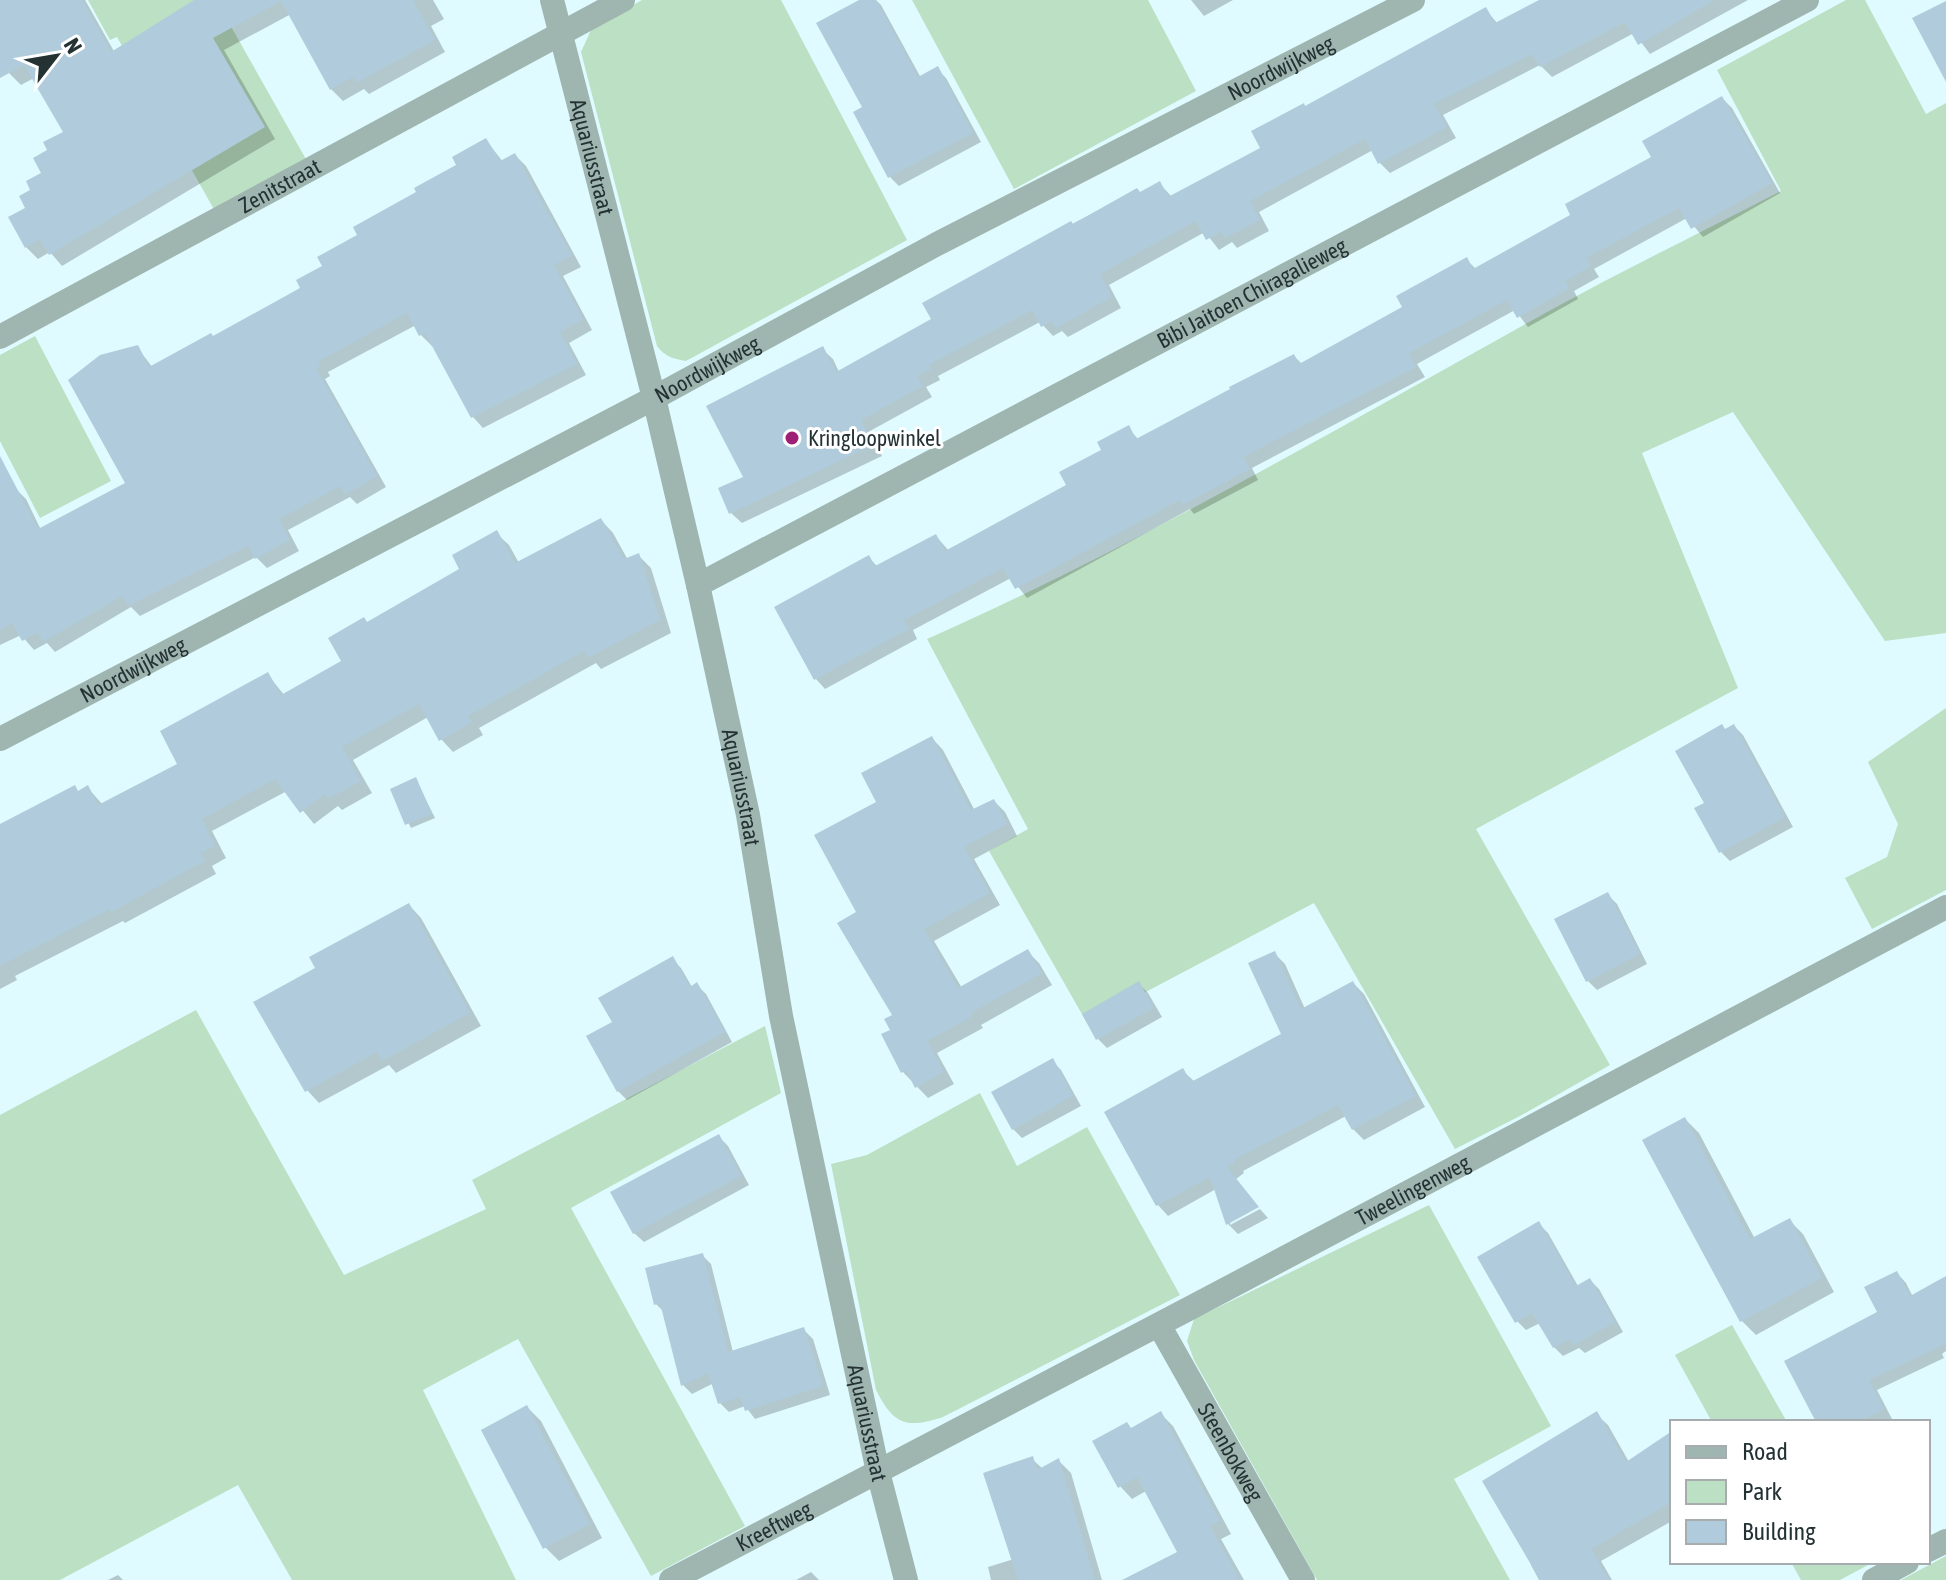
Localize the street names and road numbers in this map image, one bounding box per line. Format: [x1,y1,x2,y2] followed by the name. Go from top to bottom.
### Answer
[1223,30,1339,106] street label: Noordwijkweg
[565,96,620,218] street label: Aquariusstraat
[234,153,325,218] street label: Zenitstraat
[1152,232,1351,354] street label: Bibi Jaitoen Chiragalieweg
[650,330,765,408] street label: Noordwijkweg
[76,631,191,708] street label: Noordwijkweg
[717,726,766,848] street label: Aquariusstraat
[1351,1149,1475,1231] street label: Tweelingenweg
[842,1362,893,1484] street label: Aquariusstraat
[1193,1398,1269,1506] street label: Steenbokweg
[731,1495,817,1557] street label: Kreeftweg

